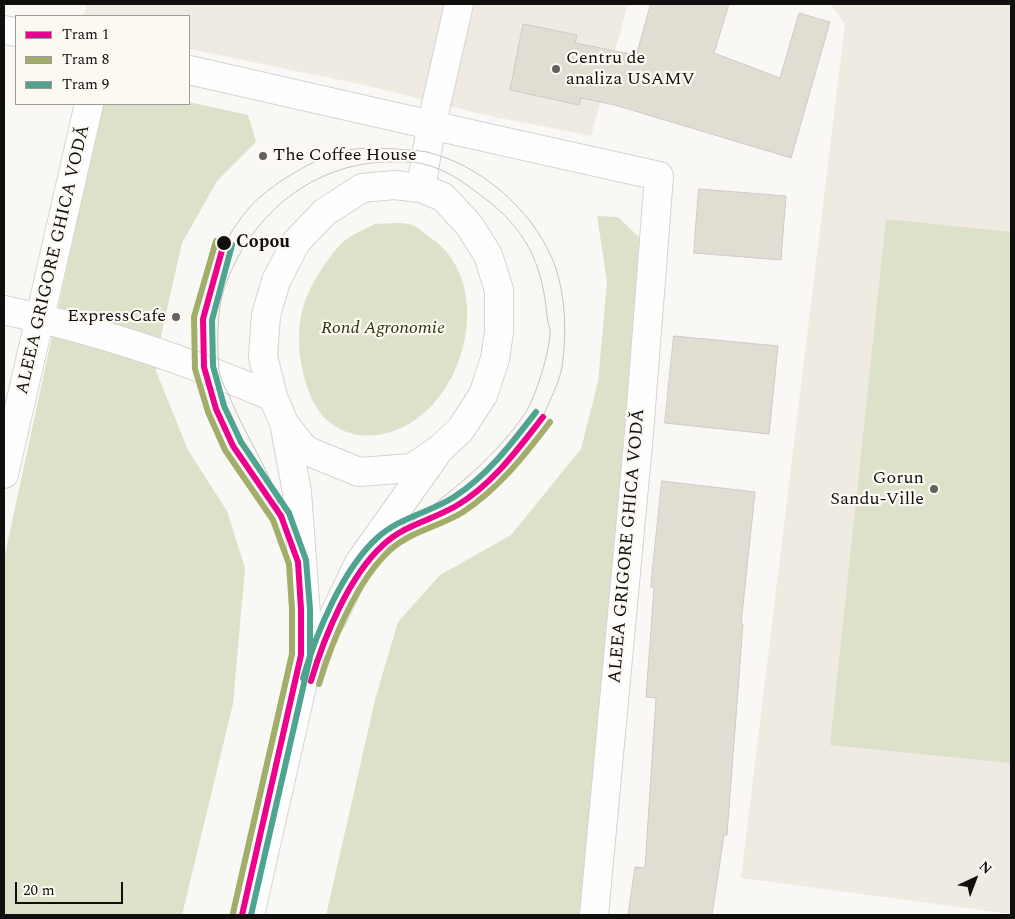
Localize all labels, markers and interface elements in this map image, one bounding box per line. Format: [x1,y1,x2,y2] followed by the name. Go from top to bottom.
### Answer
[15,15,190,105] legend
[62,23,109,46] text: Tram 1
[62,48,109,71] text: Tram 8
[566,48,695,90] place label: Centru de analiza USAMV
[550,63,562,75] marker: Centru de analiza USAMV
[62,73,109,96] text: Tram 9
[12,123,96,397] street label: ALEEA GRIGORE GHICA VODĂ
[273,145,417,167] place label: The Coffee House
[257,150,269,162] marker: The Coffee House
[236,232,290,254] place label: Copou
[215,234,233,252] marker: Copou
[67,306,166,328] place label: ExpressCafe
[170,311,182,323] marker: ExpressCafe
[321,318,445,340] park label: Rond Agronomie
[605,408,651,684] street label: ALEEA GRIGORE GHICA VODĂ
[830,468,924,510] place label: Gorun Sandu-Ville
[928,483,940,495] marker: Gorun Sandu-Ville
[950,854,1000,904] north arrow
[974,856,997,879] text: N
[18,872,125,904] scale bar
[23,879,55,902] text: 20 m

